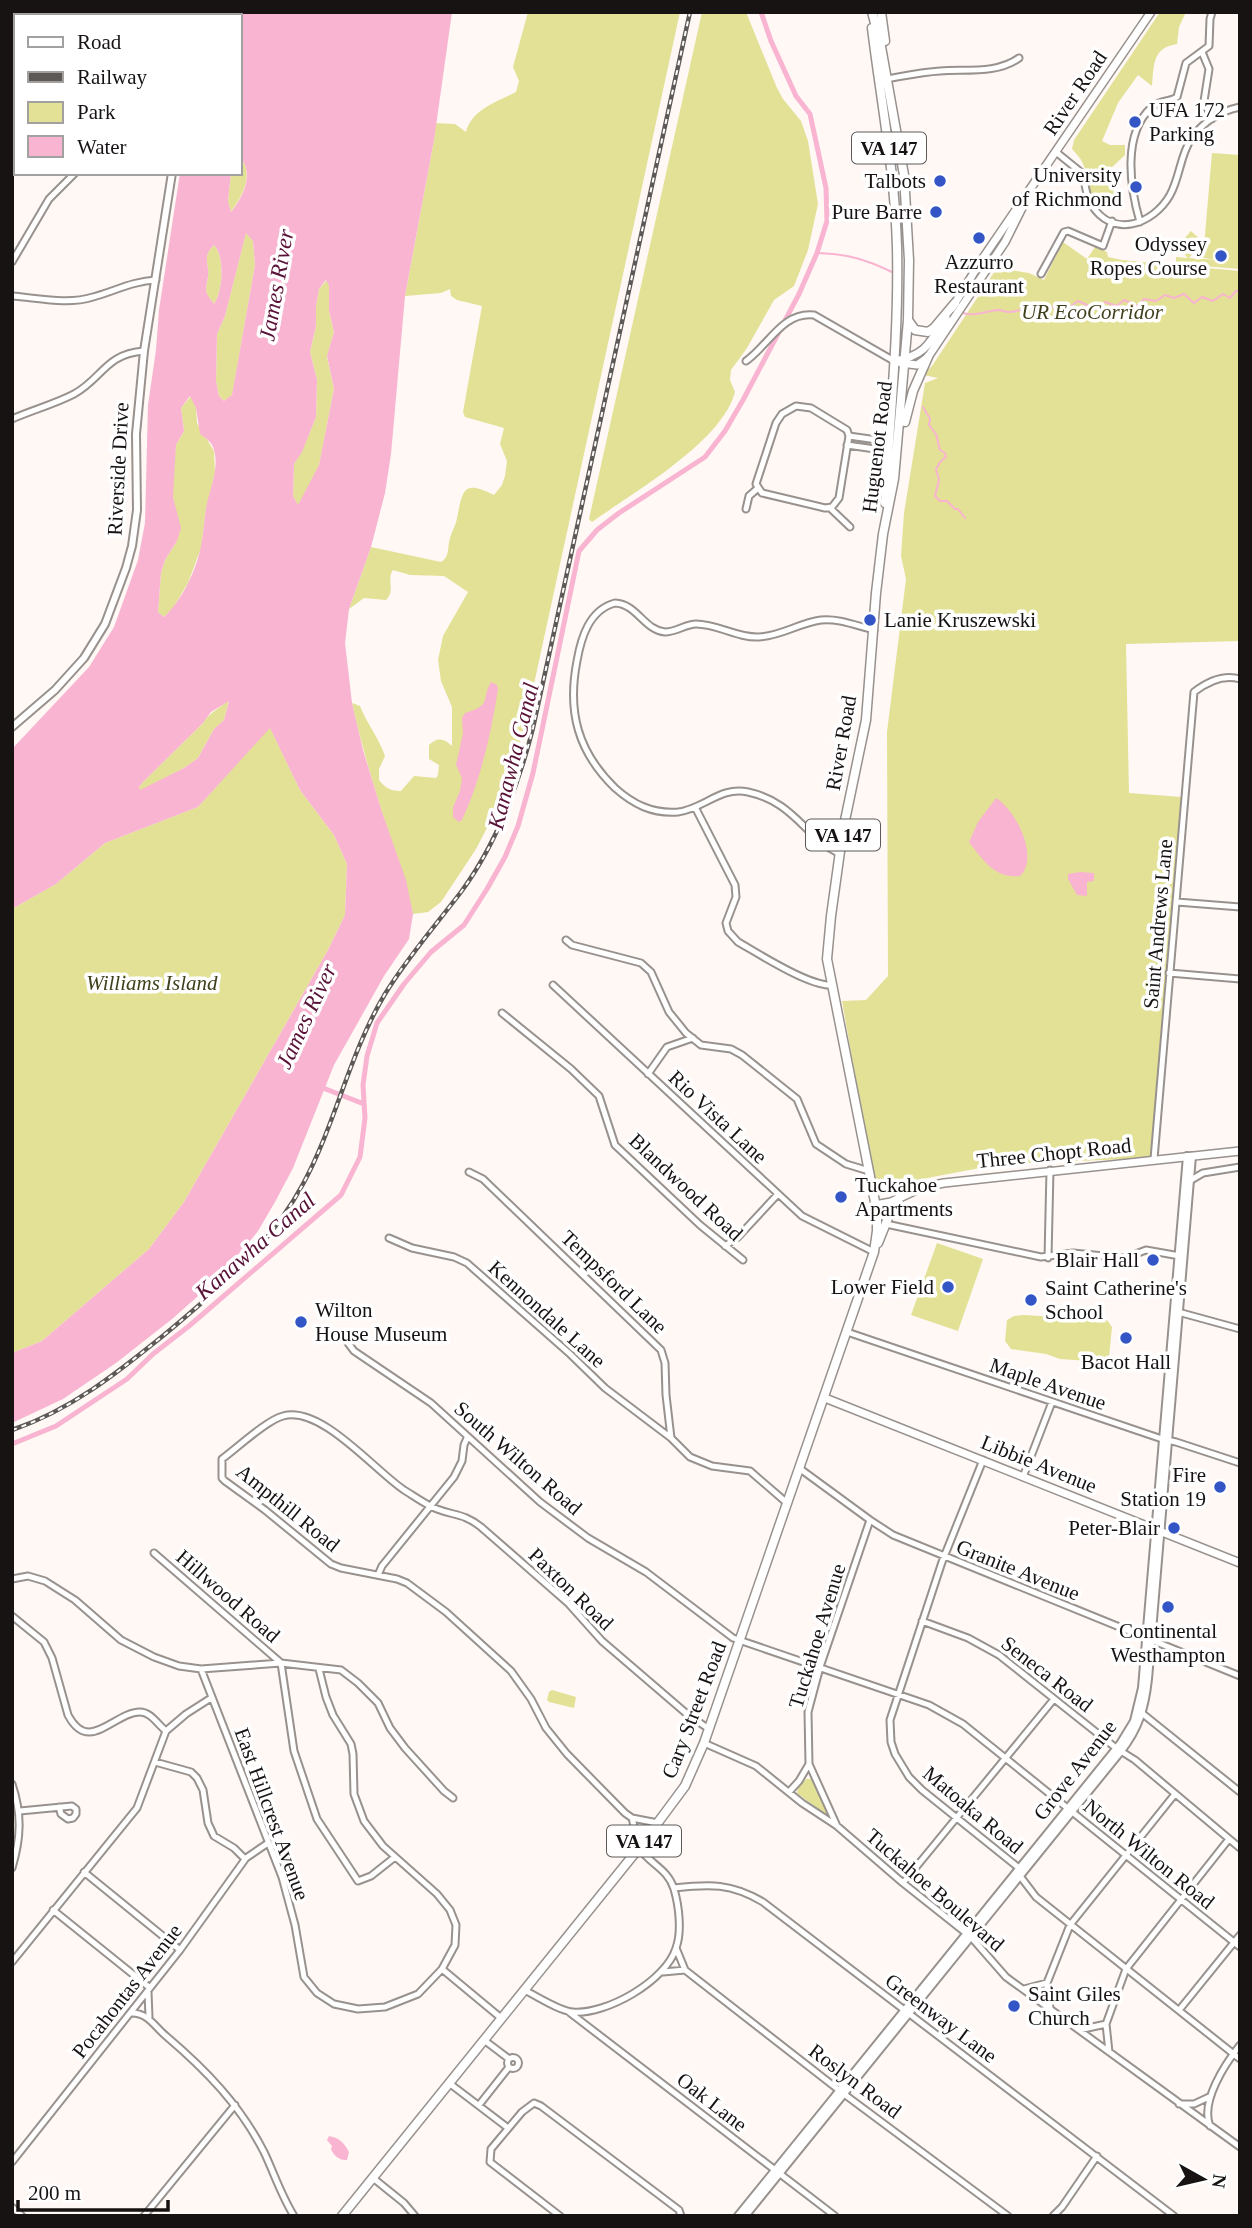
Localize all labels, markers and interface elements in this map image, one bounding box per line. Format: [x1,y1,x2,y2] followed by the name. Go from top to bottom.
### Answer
[14,14,242,175] legend
[77,30,122,54] text: Road
[1038,46,1112,140] street label: River Road
[77,65,147,89] text: Railway
[1149,98,1225,146] place label: UFA 172 Parking
[77,100,116,124] text: Park
[1127,114,1143,130] marker: UFA 172 Parking
[852,132,926,164] road number: VA 147
[77,135,127,159] text: Water
[1012,163,1122,211] place label: University of Richmond
[864,169,926,193] place label: Talbots
[932,173,948,189] marker: Talbots
[1128,179,1144,195] marker: University of Richmond
[832,200,922,224] place label: Pure Barre
[928,204,944,220] marker: Pure Barre
[254,226,299,343] water label: James River
[971,230,987,246] marker: Azzurro Restaurant
[1090,232,1207,280] place label: Odyssey Ropes Course
[1213,248,1229,264] marker: Odyssey Ropes Course
[934,250,1024,298] place label: Azzurro Restaurant
[1021,300,1164,324] park label: UR EcoCorridor
[857,379,897,514] street label: Huguenot Road
[103,402,133,536] street label: Riverside Drive
[884,608,1036,632] place label: Lanie Kruszewski
[862,612,878,628] marker: Lanie Kruszewski
[483,680,544,833] water label: Kanawha Canal
[821,693,861,792] street label: River Road
[806,820,880,850] road number: VA 147
[1139,838,1177,1010] street label: Saint Andrews Lane
[271,959,342,1073] water label: James River
[86,971,218,995] park label: Williams Island
[664,1065,772,1169] street label: Rio Vista Lane
[624,1128,748,1246] street label: Blandwood Road
[976,1133,1133,1173] street label: Three Chopt Road
[855,1173,953,1221] place label: Tuckahoe Apartments
[190,1188,320,1306] water label: Kanawha Canal
[833,1189,849,1205] marker: Tuckahoe Apartments
[556,1225,672,1339] street label: Tempsford Lane
[1056,1248,1139,1272] place label: Blair Hall
[1145,1252,1161,1268] marker: Blair Hall
[484,1255,610,1373] street label: Kennondale Lane
[831,1275,934,1299] place label: Lower Field
[1045,1276,1187,1324] place label: Saint Catherine's School
[940,1279,956,1295] marker: Lower Field
[1023,1292,1039,1308] marker: Saint Catherine's School
[315,1298,447,1346] place label: Wilton House Museum
[293,1314,309,1330] marker: Wilton House Museum
[1118,1330,1134,1346] marker: Bacot Hall
[1081,1350,1171,1374] place label: Bacot Hall
[987,1353,1109,1415] street label: Maple Avenue
[449,1396,587,1520] street label: South Wilton Road
[978,1430,1100,1498] street label: Libbie Avenue
[232,1459,345,1557] street label: Ampthill Road
[1120,1463,1206,1511] place label: Fire Station 19
[1212,1479,1228,1495] marker: Fire Station 19
[1068,1516,1160,1540] place label: Peter-Blair
[1166,1520,1182,1536] marker: Peter-Blair
[953,1534,1083,1606] street label: Granite Avenue
[524,1543,619,1635] street label: Paxton Road
[171,1545,285,1648] street label: Hillwood Road
[784,1561,850,1711] street label: Tuckahoe Avenue
[1160,1599,1176,1615] marker: Continental Westhampton
[1111,1619,1226,1667] place label: Continental Westhampton
[997,1631,1098,1717] street label: Seneca Road
[657,1638,731,1782] street label: Cary Street Road
[1029,1715,1121,1825] street label: Grove Avenue
[230,1725,314,1903] street label: East Hillcrest Avenue
[918,1761,1028,1859] street label: Matoaka Road
[1079,1794,1219,1914] street label: North Wilton Road
[861,1824,1009,1957] street label: Tuckahoe Boulevard
[607,1826,681,1856] road number: VA 147
[67,1919,187,2063] street label: Pocahontas Avenue
[880,1968,1002,2068] street label: Greenway Lane
[1028,1982,1121,2030] place label: Saint Giles Church
[1006,1998,1022,2014] marker: Saint Giles Church
[804,2039,906,2124] street label: Roslyn Road
[672,2067,752,2137] street label: Oak Lane
[1168,2144,1238,2214] north arrow
[18,2168,168,2212] scale bar
[1208,2173,1231,2190] text: N
[28,2181,81,2205] text: 200 m

